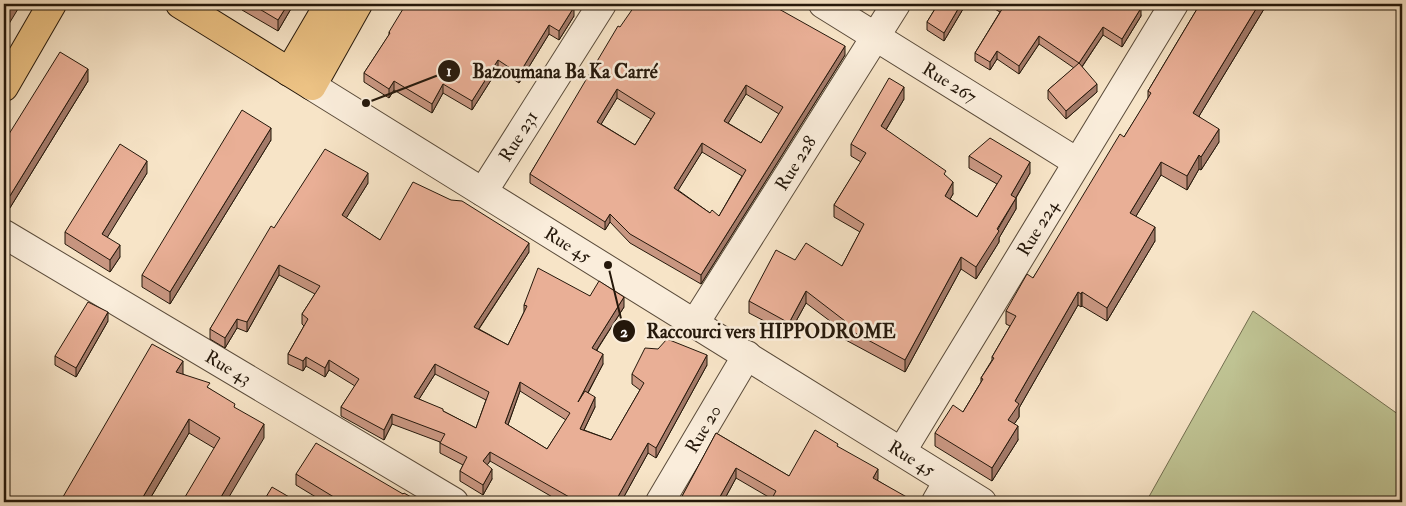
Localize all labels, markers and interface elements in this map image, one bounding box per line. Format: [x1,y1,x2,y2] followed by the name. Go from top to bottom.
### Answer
[437,54,667,88] callout: Bazoumana Ba Ka Carré
[918,57,981,108] street label: Rue 267
[472,60,659,84] text: Bazoumana Ba Ka Carré
[446,62,452,81] text: 1
[494,106,543,166] street label: Rue 231
[770,132,821,195] street label: Rue 228
[1012,195,1064,260] street label: Rue 224
[540,222,596,268] street label: Rue 45
[612,314,906,348] callout: Raccourci vers HIPPODROME
[646,320,896,344] text: Raccourci vers HIPPODROME
[620,323,628,342] text: 2
[201,345,256,390] street label: Rue 43
[680,401,726,457] street label: Rue 20
[884,435,940,482] street label: Rue 45

